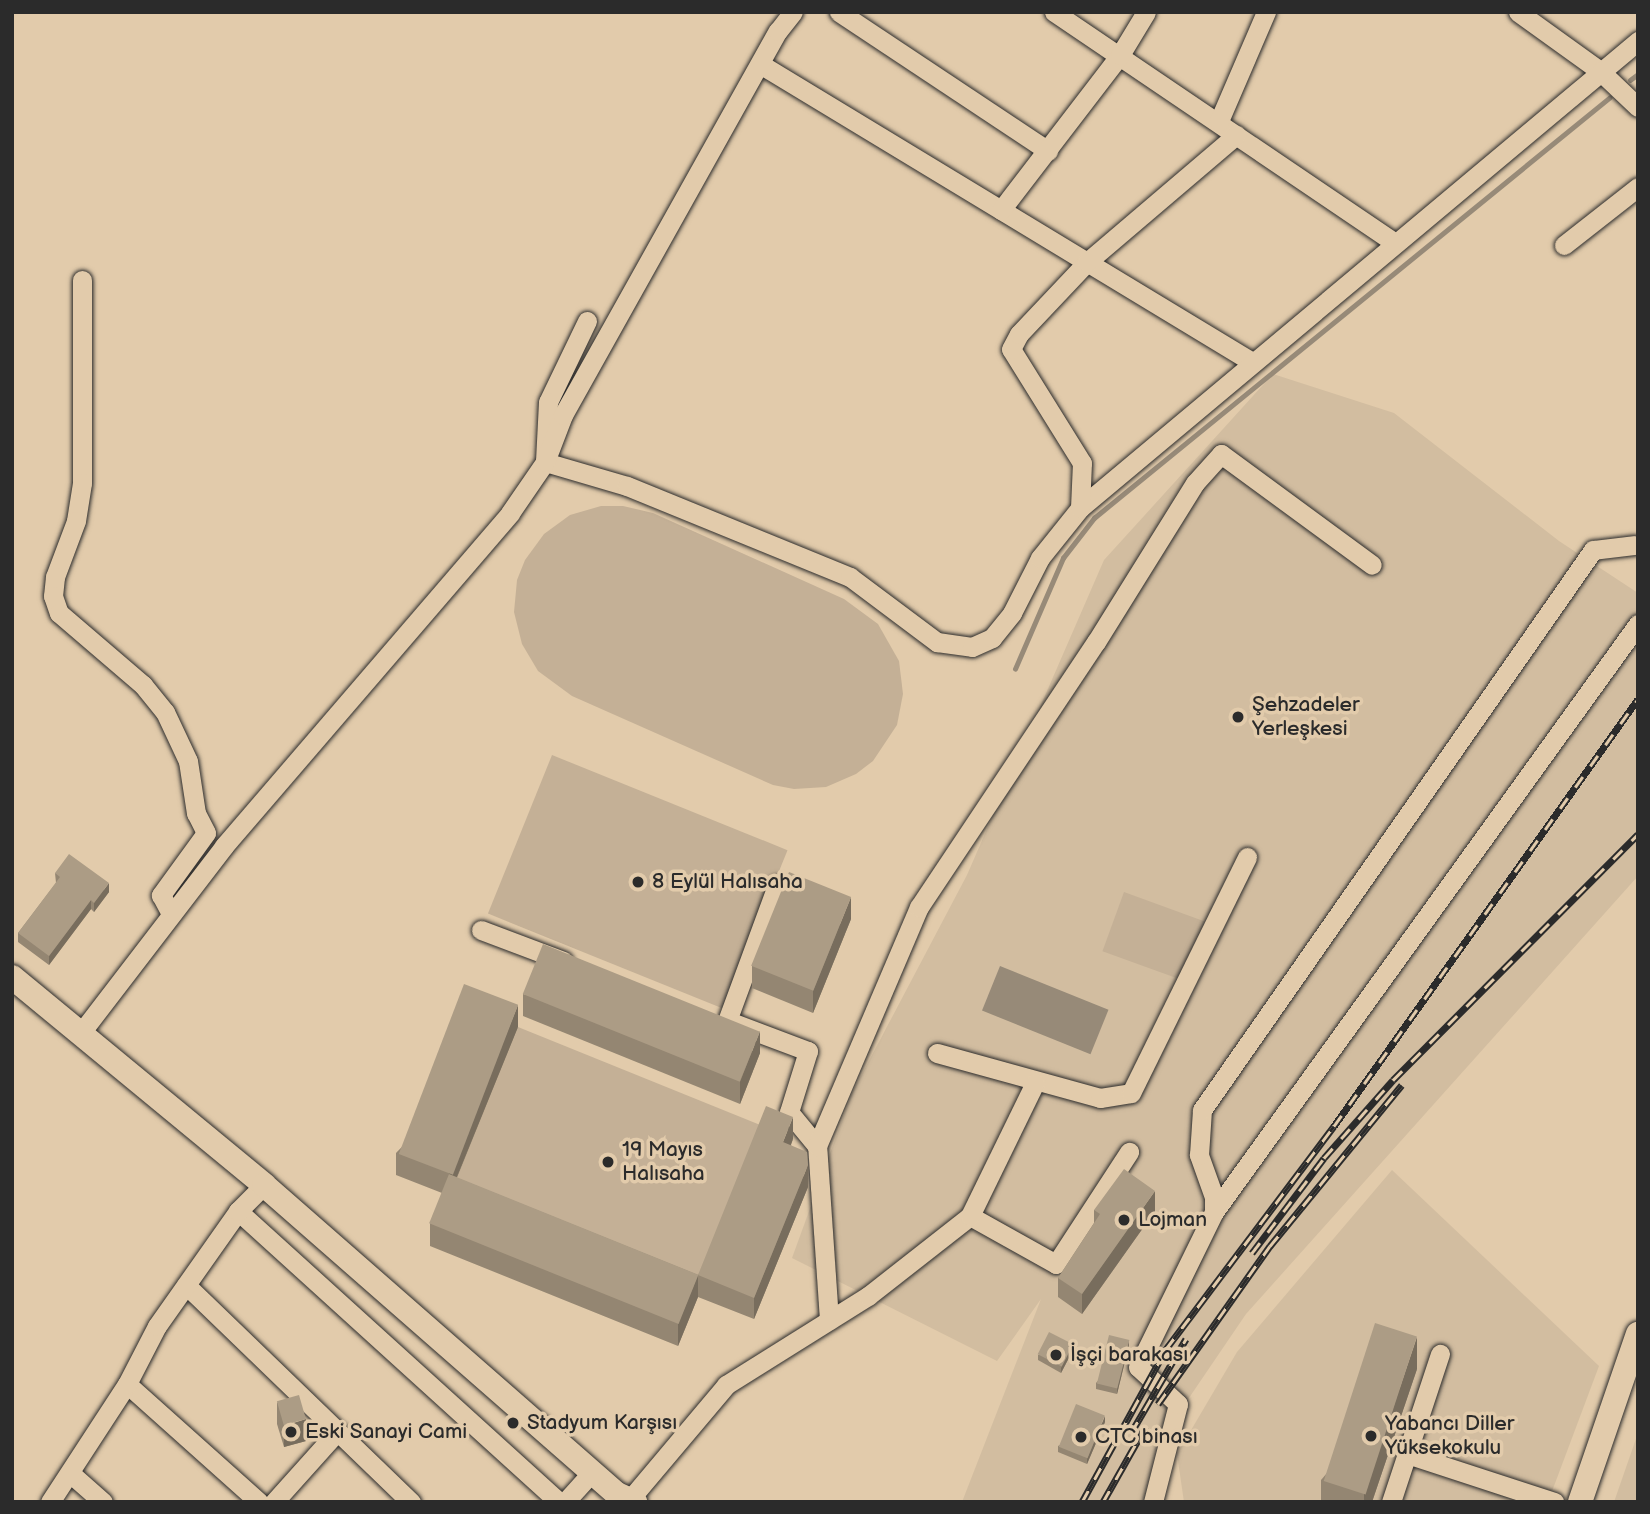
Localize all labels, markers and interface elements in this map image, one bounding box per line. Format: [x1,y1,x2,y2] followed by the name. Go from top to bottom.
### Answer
[1252,692,1359,742] place label: Şehzadeler Yerleşkesi
[1230,709,1246,725] marker: Şehzadeler Yerleşkesi
[652,869,803,895] place label: 8 Eylül Halısaha
[630,874,646,890] marker: 8 Eylül Halısaha
[622,1137,705,1187] place label: 19 Mayıs Halısaha
[600,1154,616,1170] marker: 19 Mayıs Halısaha
[1138,1207,1207,1233] place label: Lojman
[1116,1212,1132,1228] marker: Lojman
[1070,1342,1188,1368] place label: İşçi barakası
[1048,1347,1064,1363] marker: İşçi barakası
[527,1410,677,1436] place label: Stadyum Karşısı
[1385,1411,1514,1461] place label: Yabancı Diller Yüksekokulu
[505,1415,521,1431] marker: Stadyum Karşısı
[305,1419,468,1445] place label: Eski Sanayi Cami
[283,1424,299,1440] marker: Eski Sanayi Cami
[1095,1424,1198,1450] place label: CTC binası
[1363,1428,1379,1444] marker: Yabancı Diller Yüksekokulu
[1073,1429,1089,1445] marker: CTC binası

